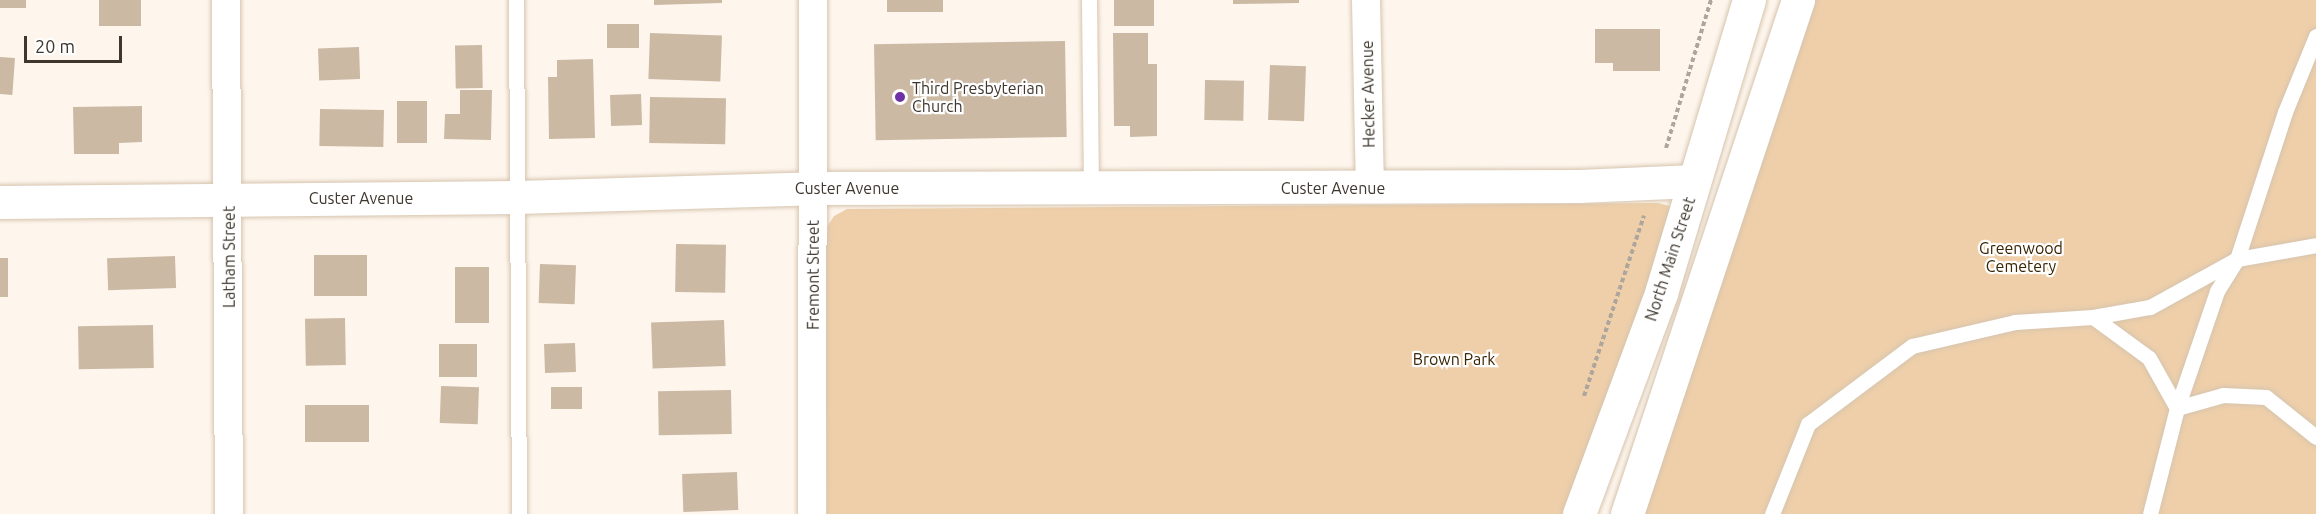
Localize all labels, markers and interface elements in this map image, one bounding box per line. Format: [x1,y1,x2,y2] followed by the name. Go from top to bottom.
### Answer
[27,24,124,62] scale bar
[35,36,75,56] text: 20 m
[1357,40,1379,148] street label: Hecker Avenue
[912,78,1044,116] place label: Third Presbyterian Church
[893,90,907,104] marker: Third Presbyterian Church
[795,178,899,198] street label: Custer Avenue
[1281,178,1385,198] street label: Custer Avenue
[309,188,413,208] street label: Custer Avenue
[1641,194,1699,324] street label: North Main Street
[219,206,239,308] street label: Latham Street
[803,220,823,330] street label: Fremont Street
[1979,238,2063,276] park label: Greenwood Cemetery
[1413,349,1495,369] park label: Brown Park

